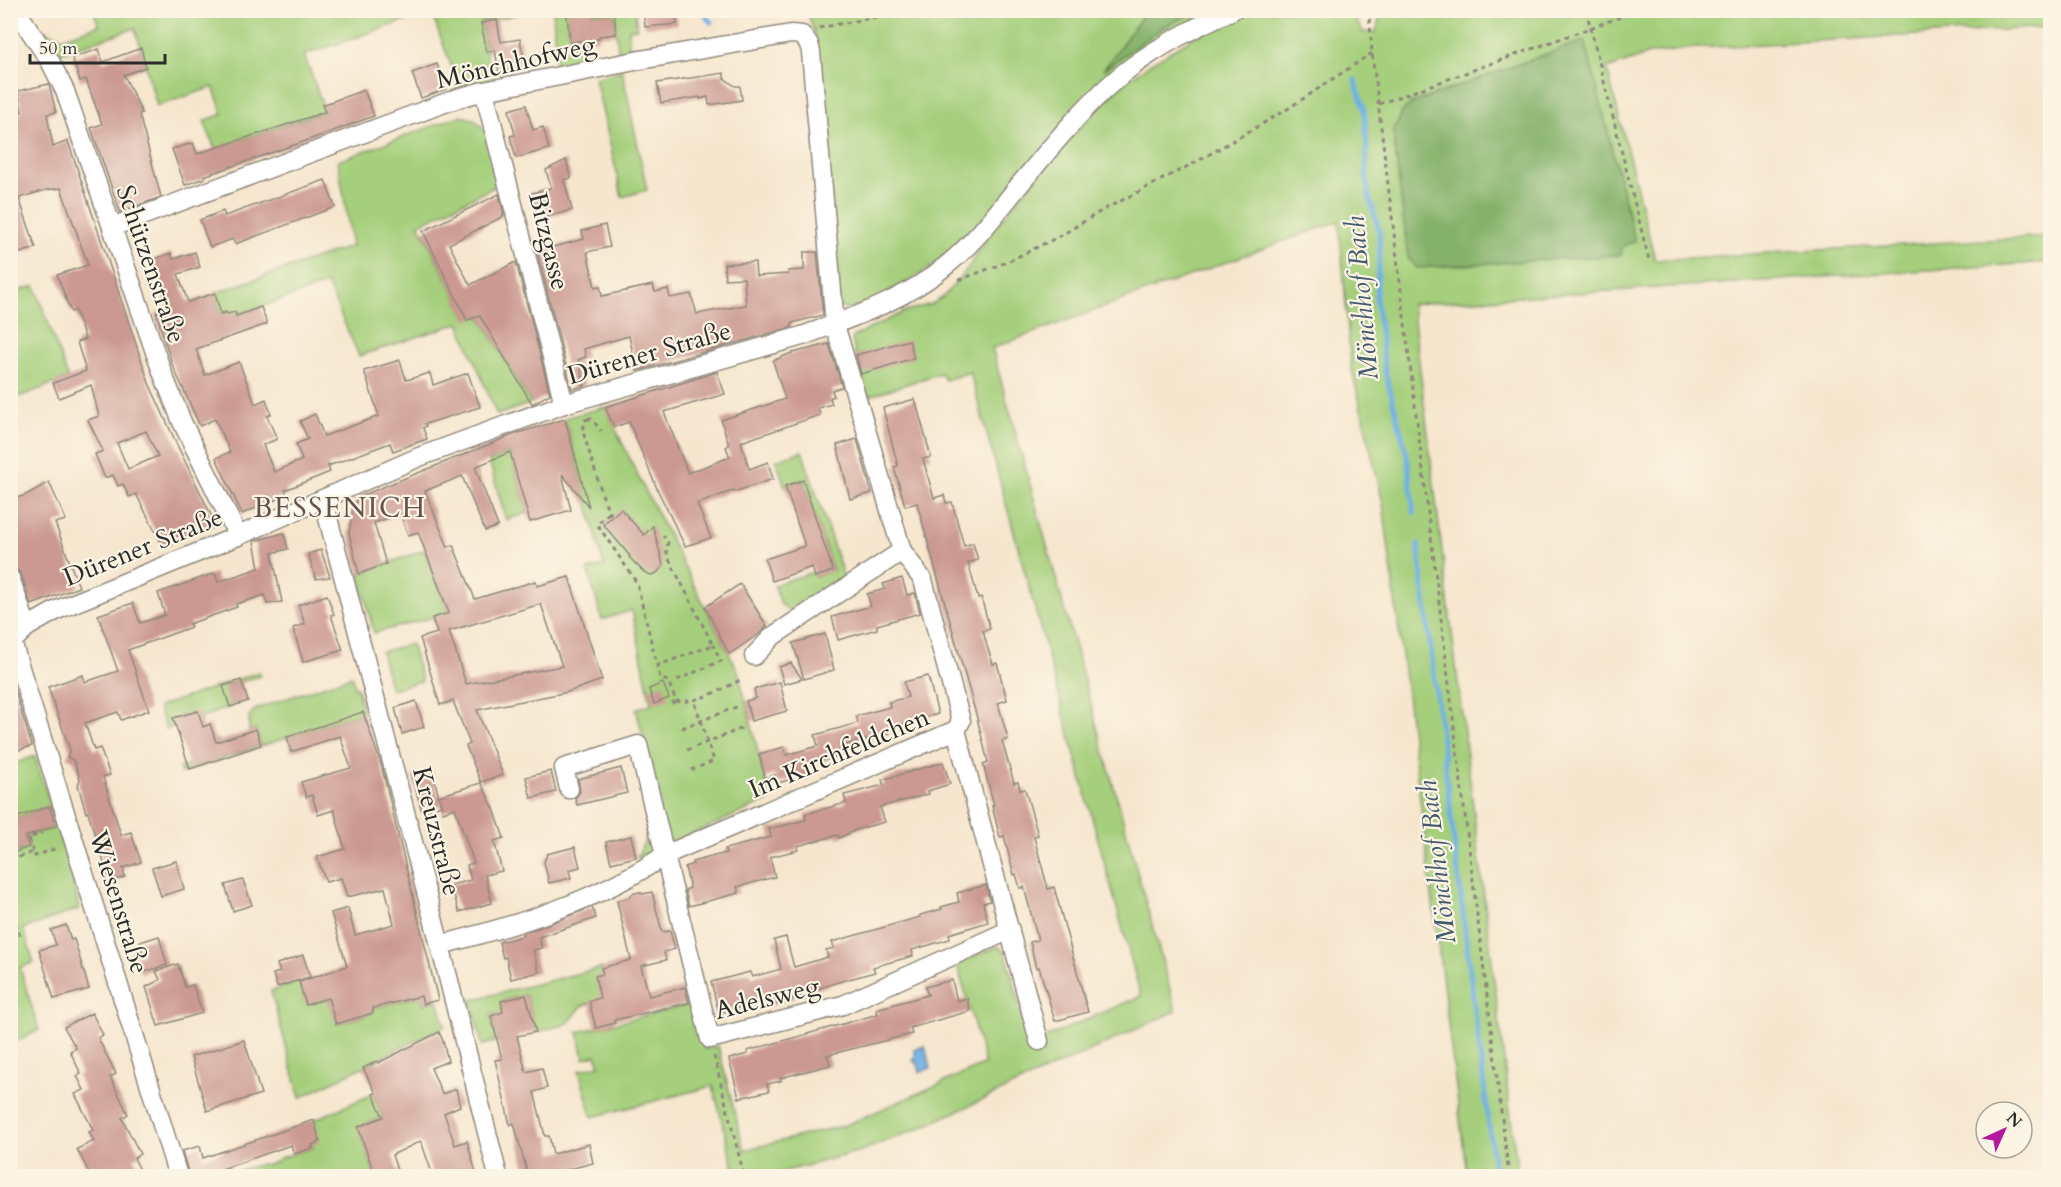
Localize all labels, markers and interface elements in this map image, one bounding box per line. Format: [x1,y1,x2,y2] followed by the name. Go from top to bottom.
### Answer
[30,27,165,65] scale bar
[433,27,600,97] street label: Mönchhofweg
[39,36,78,61] text: 50 m
[108,180,194,348] street label: Schützenstraße
[520,188,578,294] street label: Bitzgasse
[1336,214,1388,382] water label: Mönchhof Bach
[563,313,735,393] street label: Dürener Straße
[253,489,427,527] district label: BESSENICH
[58,499,228,595] street label: Dürener Straße
[743,699,935,807] street label: Im Kirchfeldchen
[404,763,470,899] street label: Kreuzstraße
[1409,778,1465,946] water label: Mönchhof Bach
[80,825,157,978] street label: Wiesenstraße
[711,968,823,1028] street label: Adelsweg
[1974,1100,2034,1160] north arrow
[2001,1107,2027,1133] text: N

